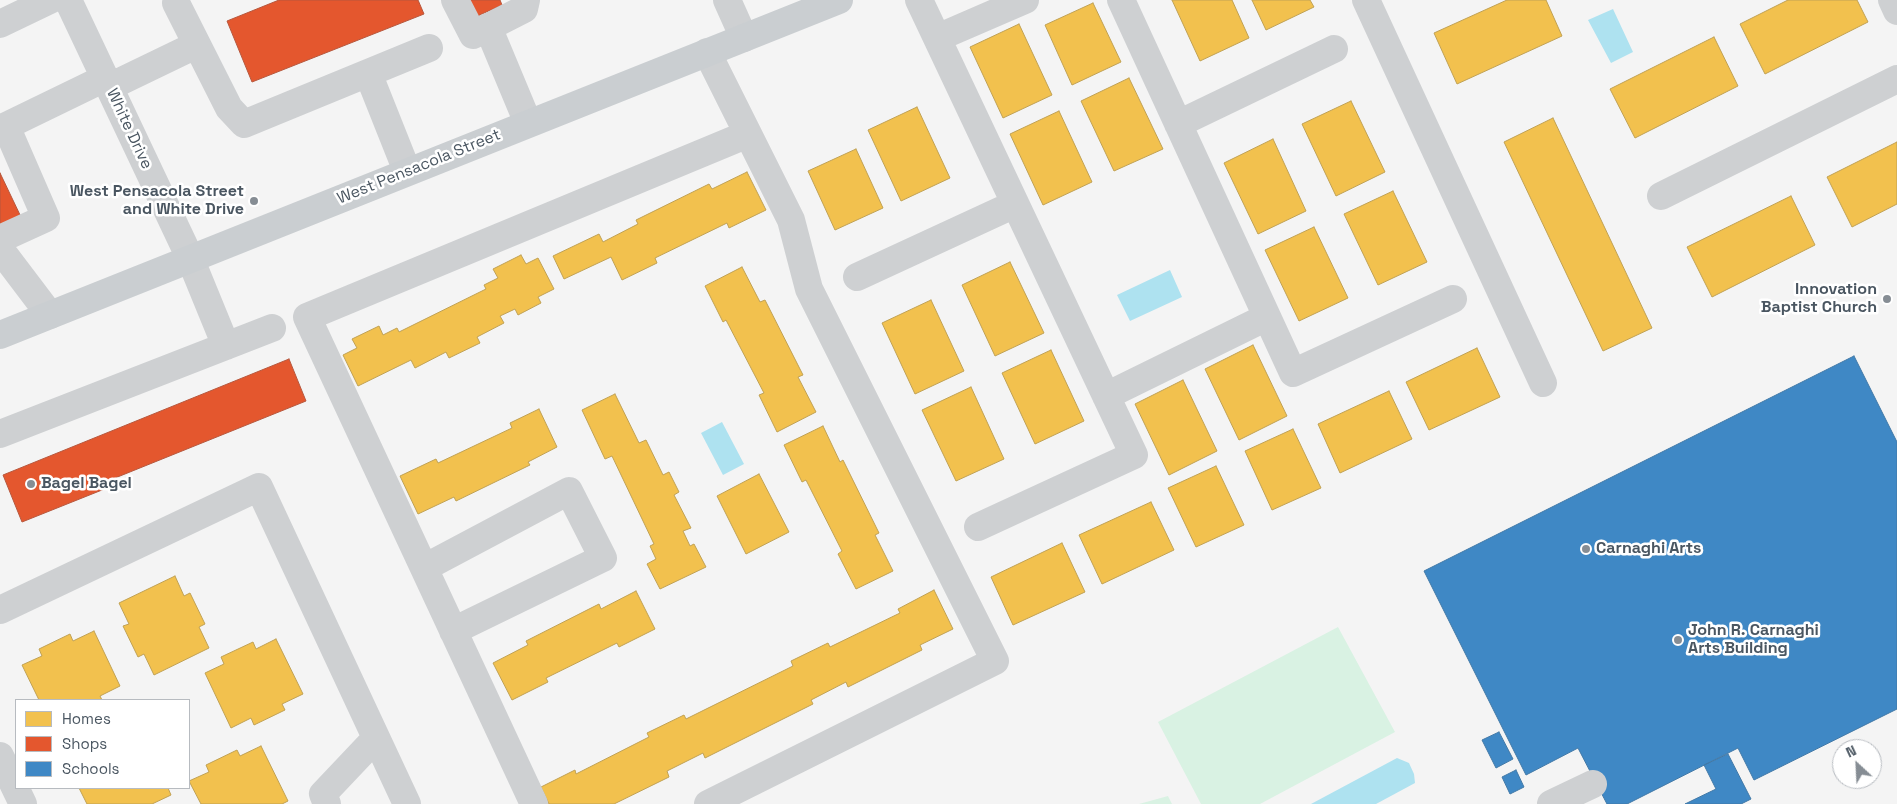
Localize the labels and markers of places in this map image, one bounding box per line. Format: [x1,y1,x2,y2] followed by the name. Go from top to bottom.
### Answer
[70,182,244,220] place label: West Pensacola Street and White Drive
[248,195,260,207] marker: West Pensacola Street and White Drive
[1761,280,1877,318] place label: Innovation Baptist Church
[1881,293,1893,305] marker: Innovation Baptist Church
[41,474,132,494] place label: Bagel Bagel
[25,478,37,490] marker: Bagel Bagel
[1596,539,1701,559] place label: Carnaghi Arts
[1580,543,1592,555] marker: Carnaghi Arts
[1688,621,1819,659] place label: John R. Carnaghi Arts Building
[1672,634,1684,646] marker: John R. Carnaghi Arts Building

